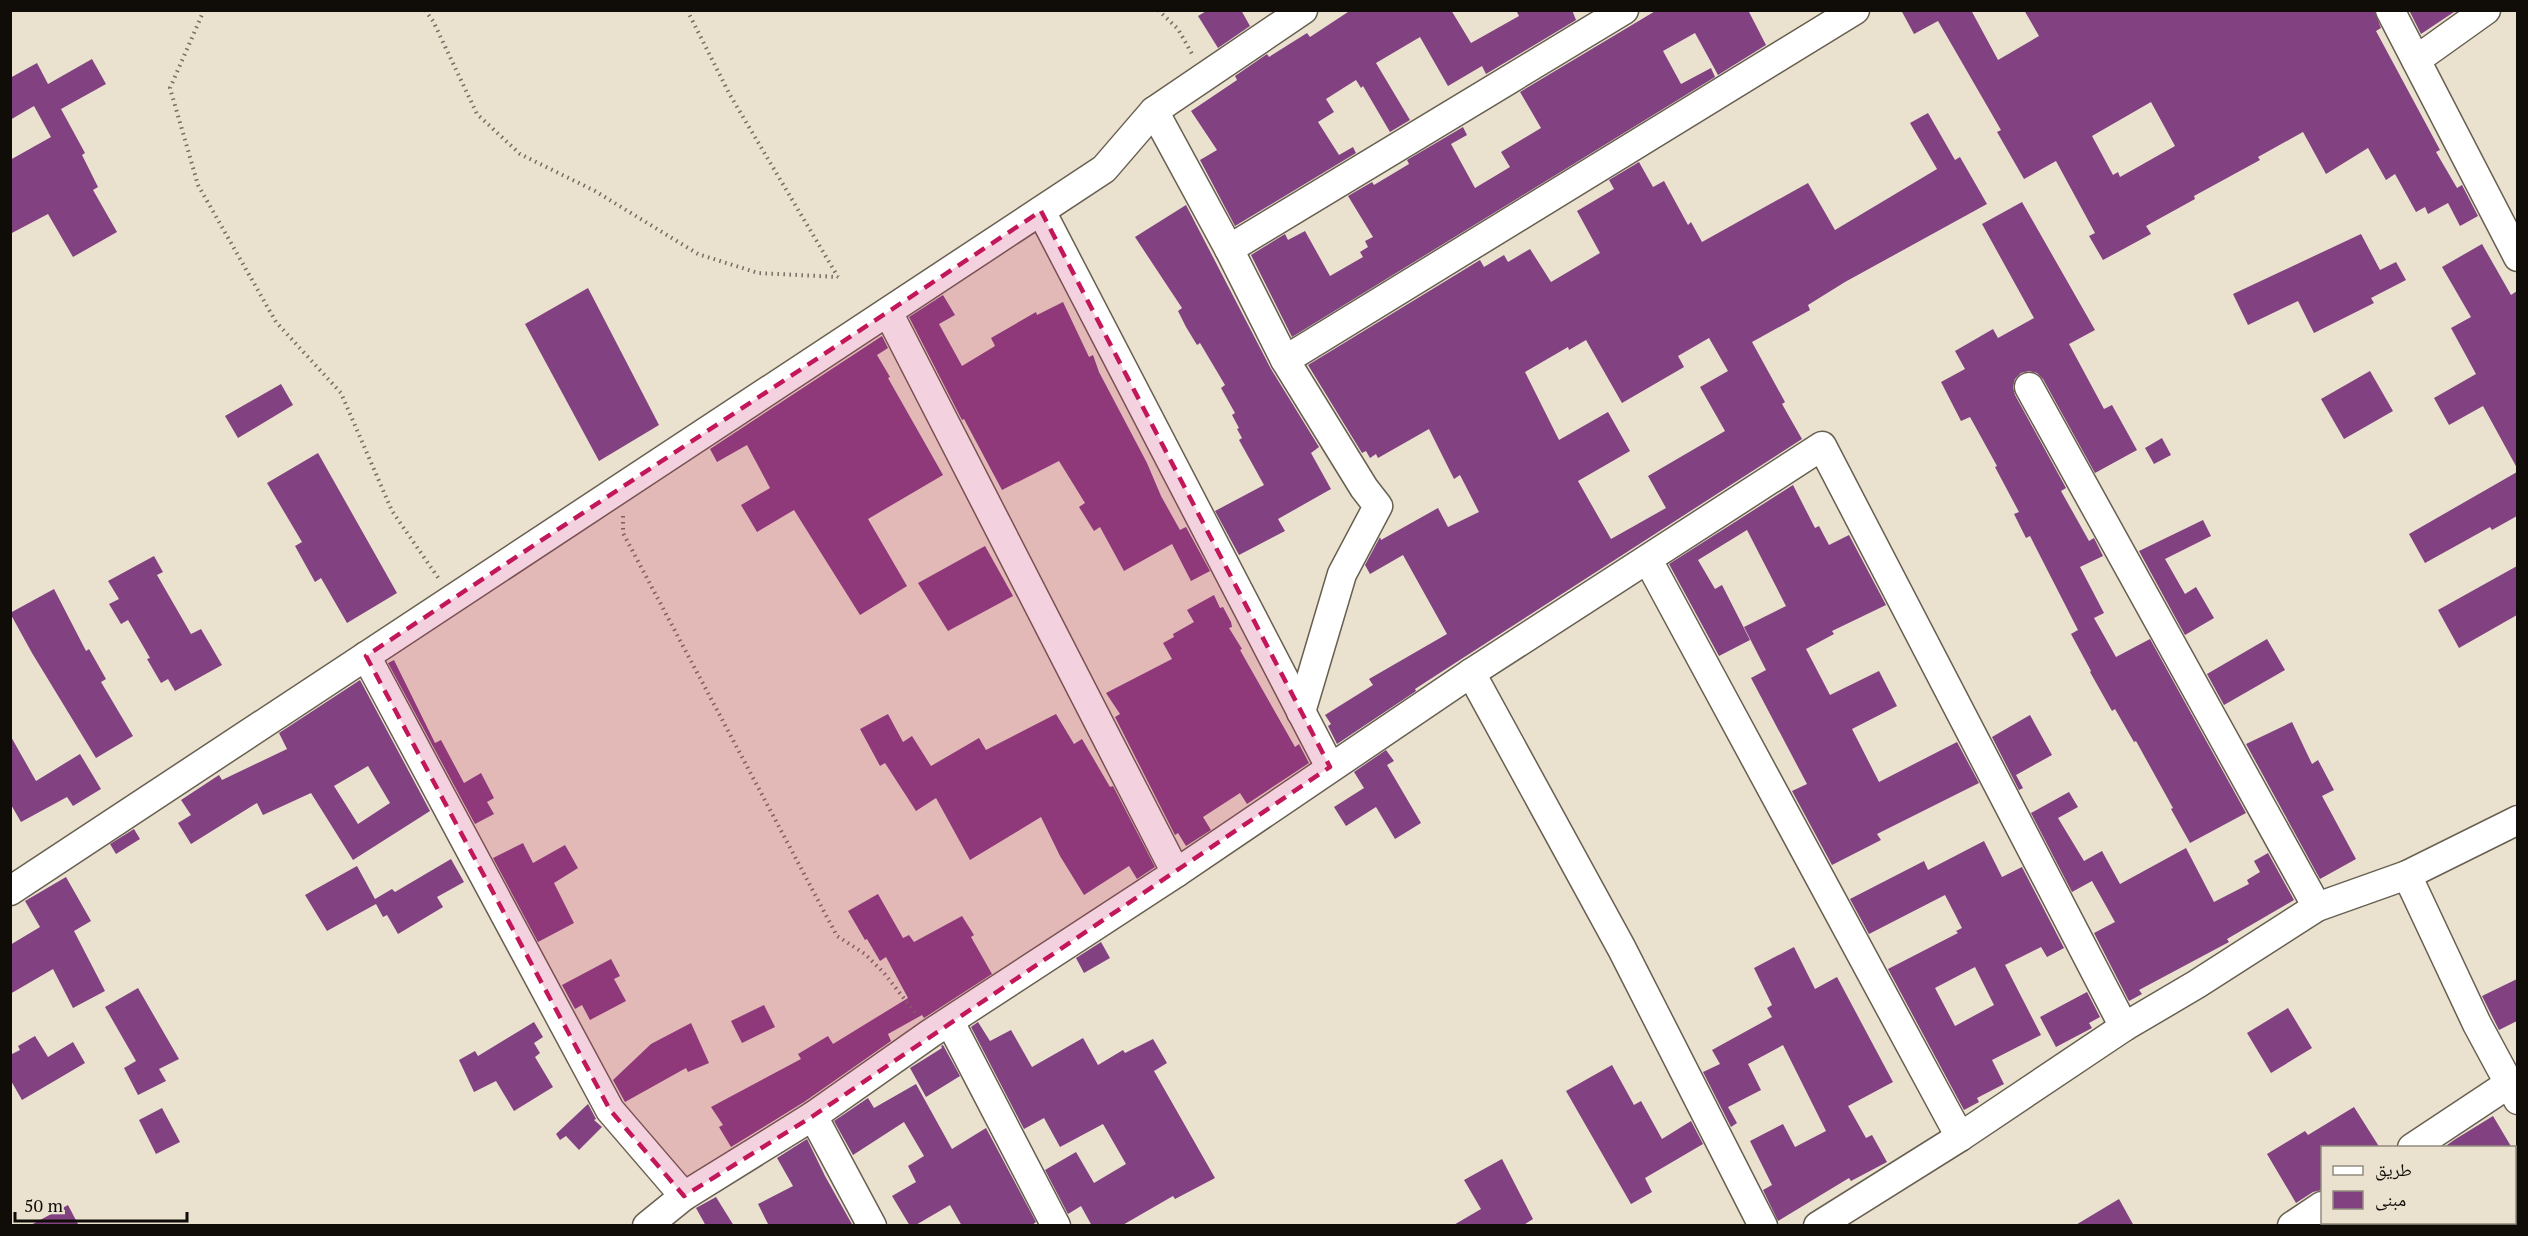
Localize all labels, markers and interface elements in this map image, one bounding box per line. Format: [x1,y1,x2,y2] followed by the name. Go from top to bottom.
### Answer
[2321,1146,2516,1224] legend
[2375,1157,2412,1181] text: طريق
[15,1185,188,1223] scale bar
[2375,1187,2406,1211] text: مبنى
[24,1193,64,1217] text: 50 m

